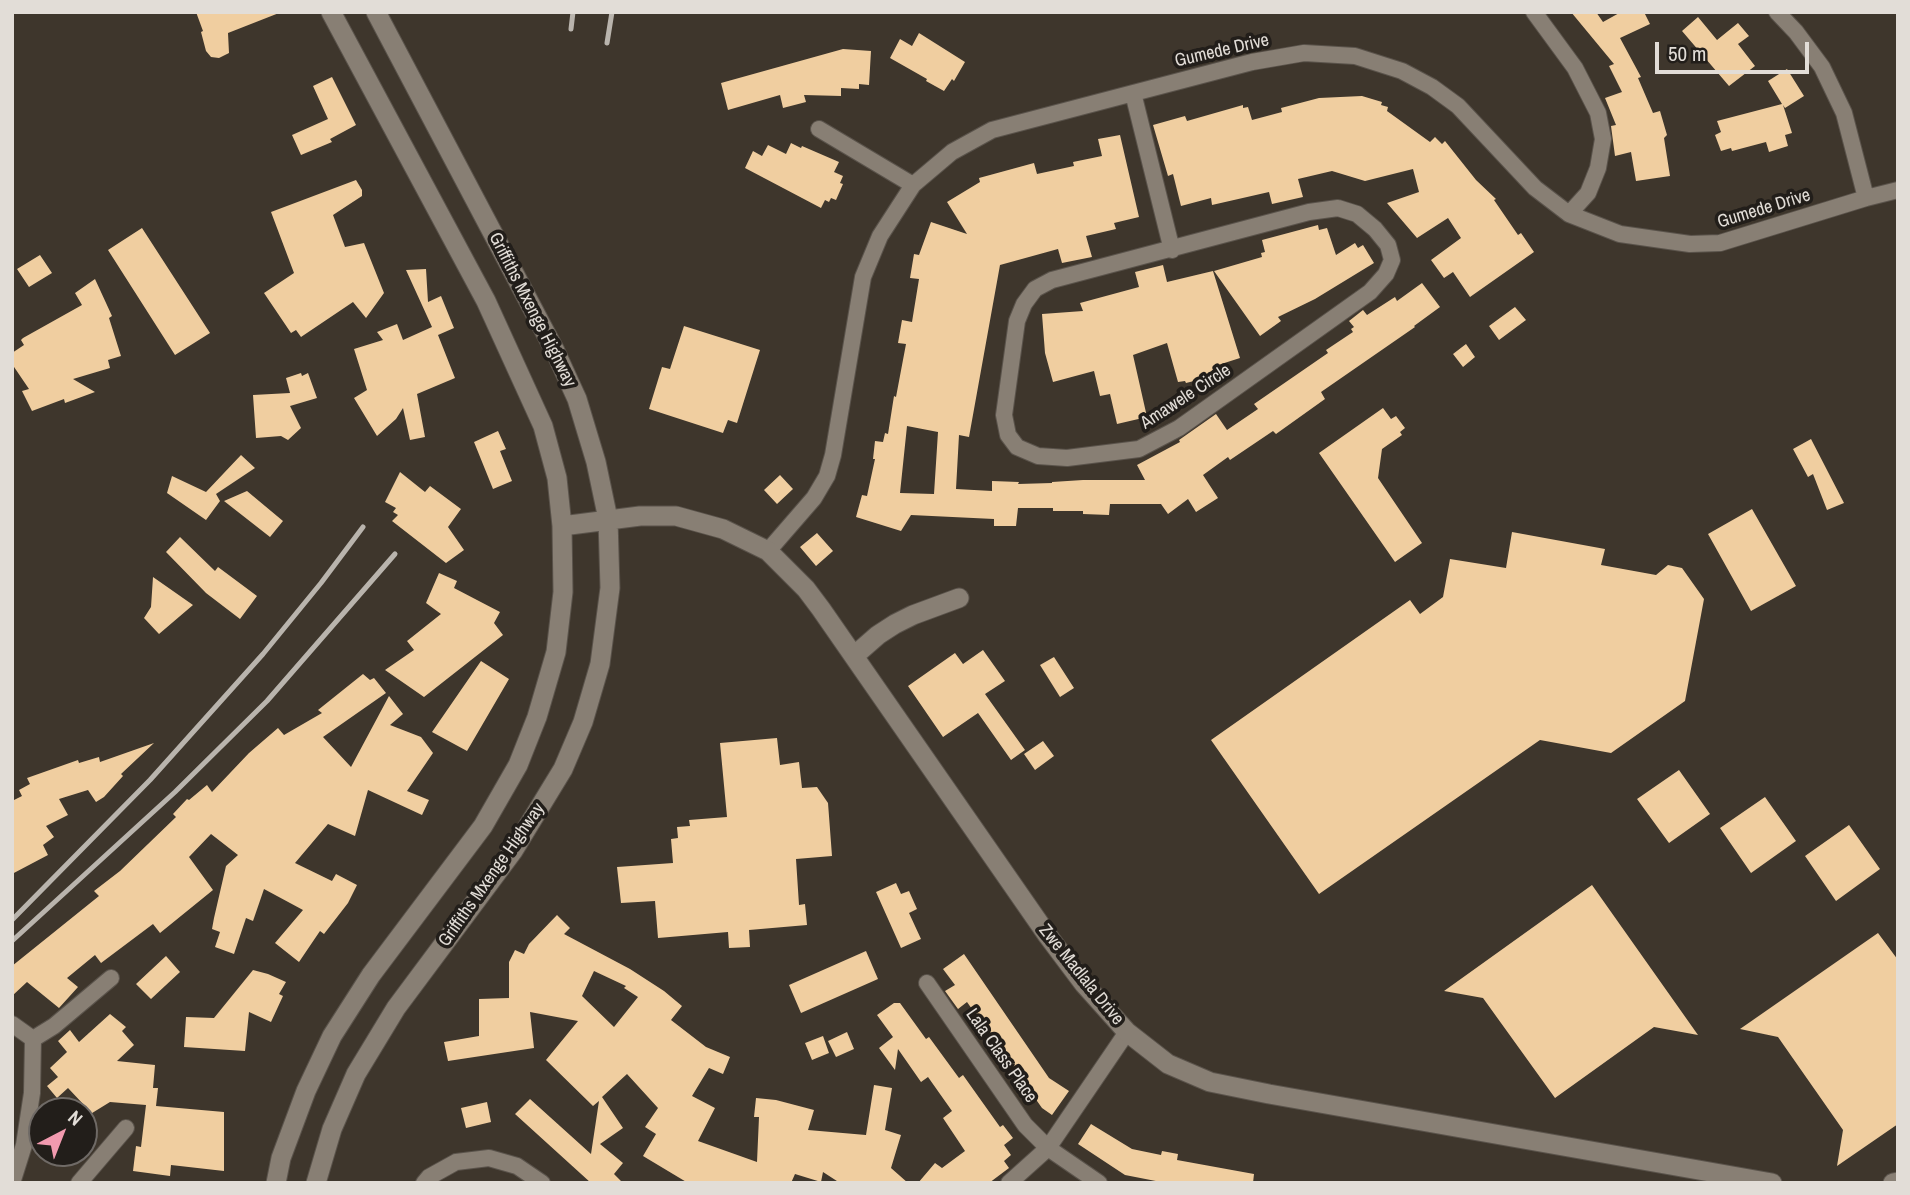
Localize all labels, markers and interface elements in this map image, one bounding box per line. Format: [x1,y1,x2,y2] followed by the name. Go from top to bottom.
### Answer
[1658,28,1812,72] scale bar
[1173,30,1271,72] street label: Gumede Drive
[1668,39,1706,68] text: 50 m
[1715,185,1813,233] street label: Gumede Drive
[484,229,580,391] street label: Griffiths Mxenge Highway
[1137,360,1235,434] street label: Amawele Circle
[434,799,550,951] street label: Griffiths Mxenge Highway
[1034,920,1128,1030] street label: Zwe Madlala Drive
[961,1005,1041,1107] street label: Lala Class Place
[28,1097,98,1167] north arrow
[63,1104,89,1131] text: N

